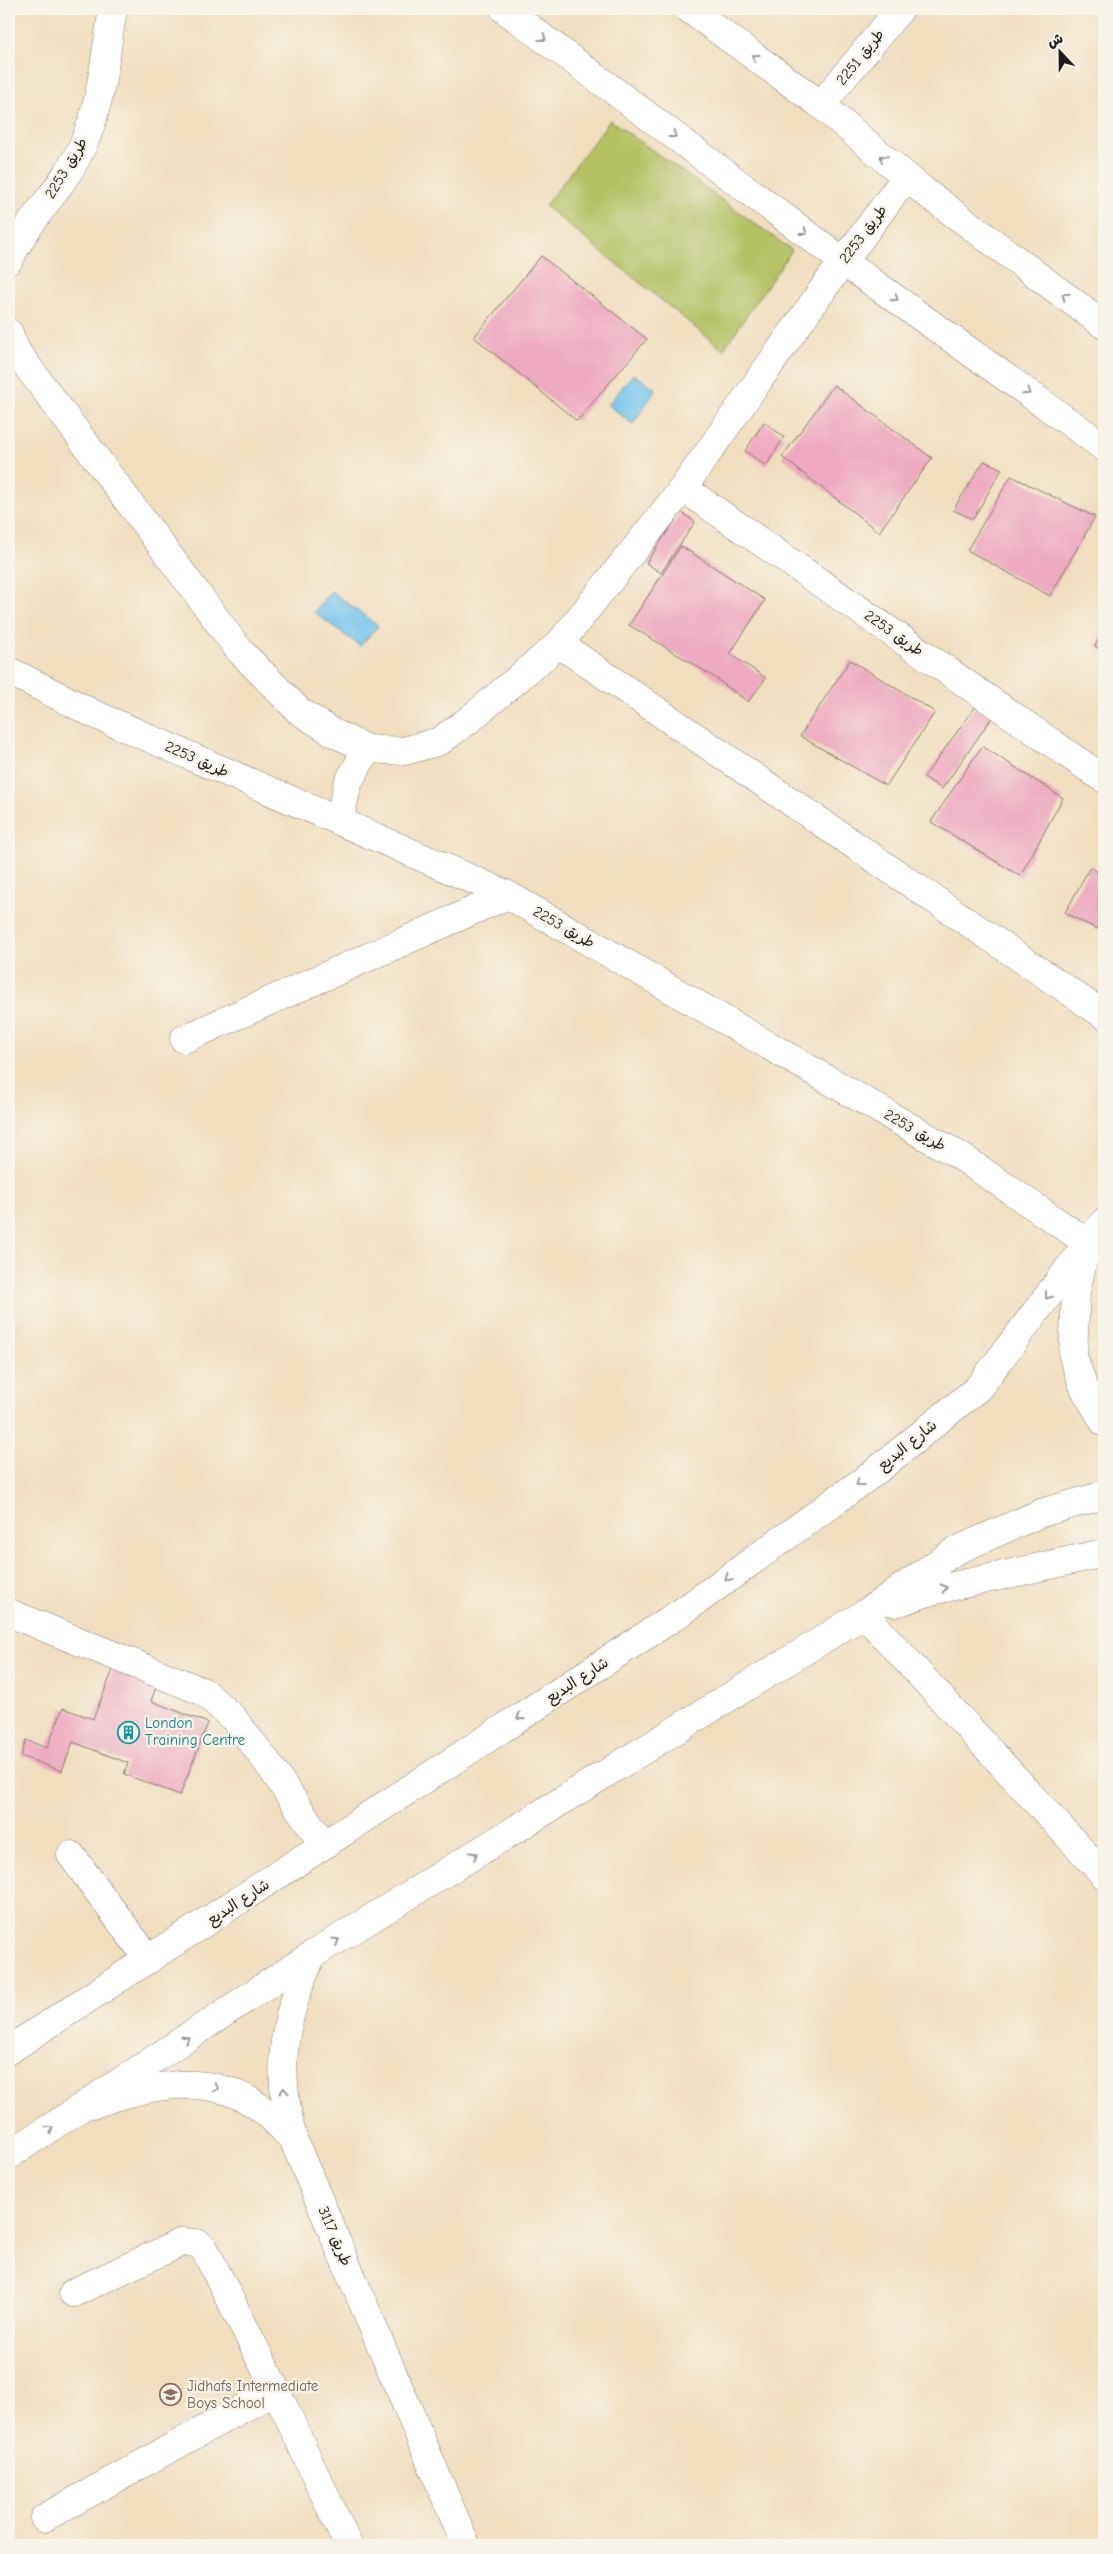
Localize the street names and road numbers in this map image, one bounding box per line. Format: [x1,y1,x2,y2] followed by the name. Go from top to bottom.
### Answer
[832,26,888,88] street label: طريق 2251
[41,134,91,202] street label: طريق 2253
[835,201,891,267] street label: طريق 2253
[861,606,927,660] street label: طريق 2253
[162,737,232,781] street label: طريق 2253
[530,902,598,952] street label: طريق 2253
[881,1105,949,1155] street label: طريق 2253
[874,1416,941,1476] street label: شارع البديع
[542,1653,613,1709] street label: شارع البديع
[203,1875,274,1931] street label: شارع البديع
[314,2203,356,2269] street label: طريق 3117

